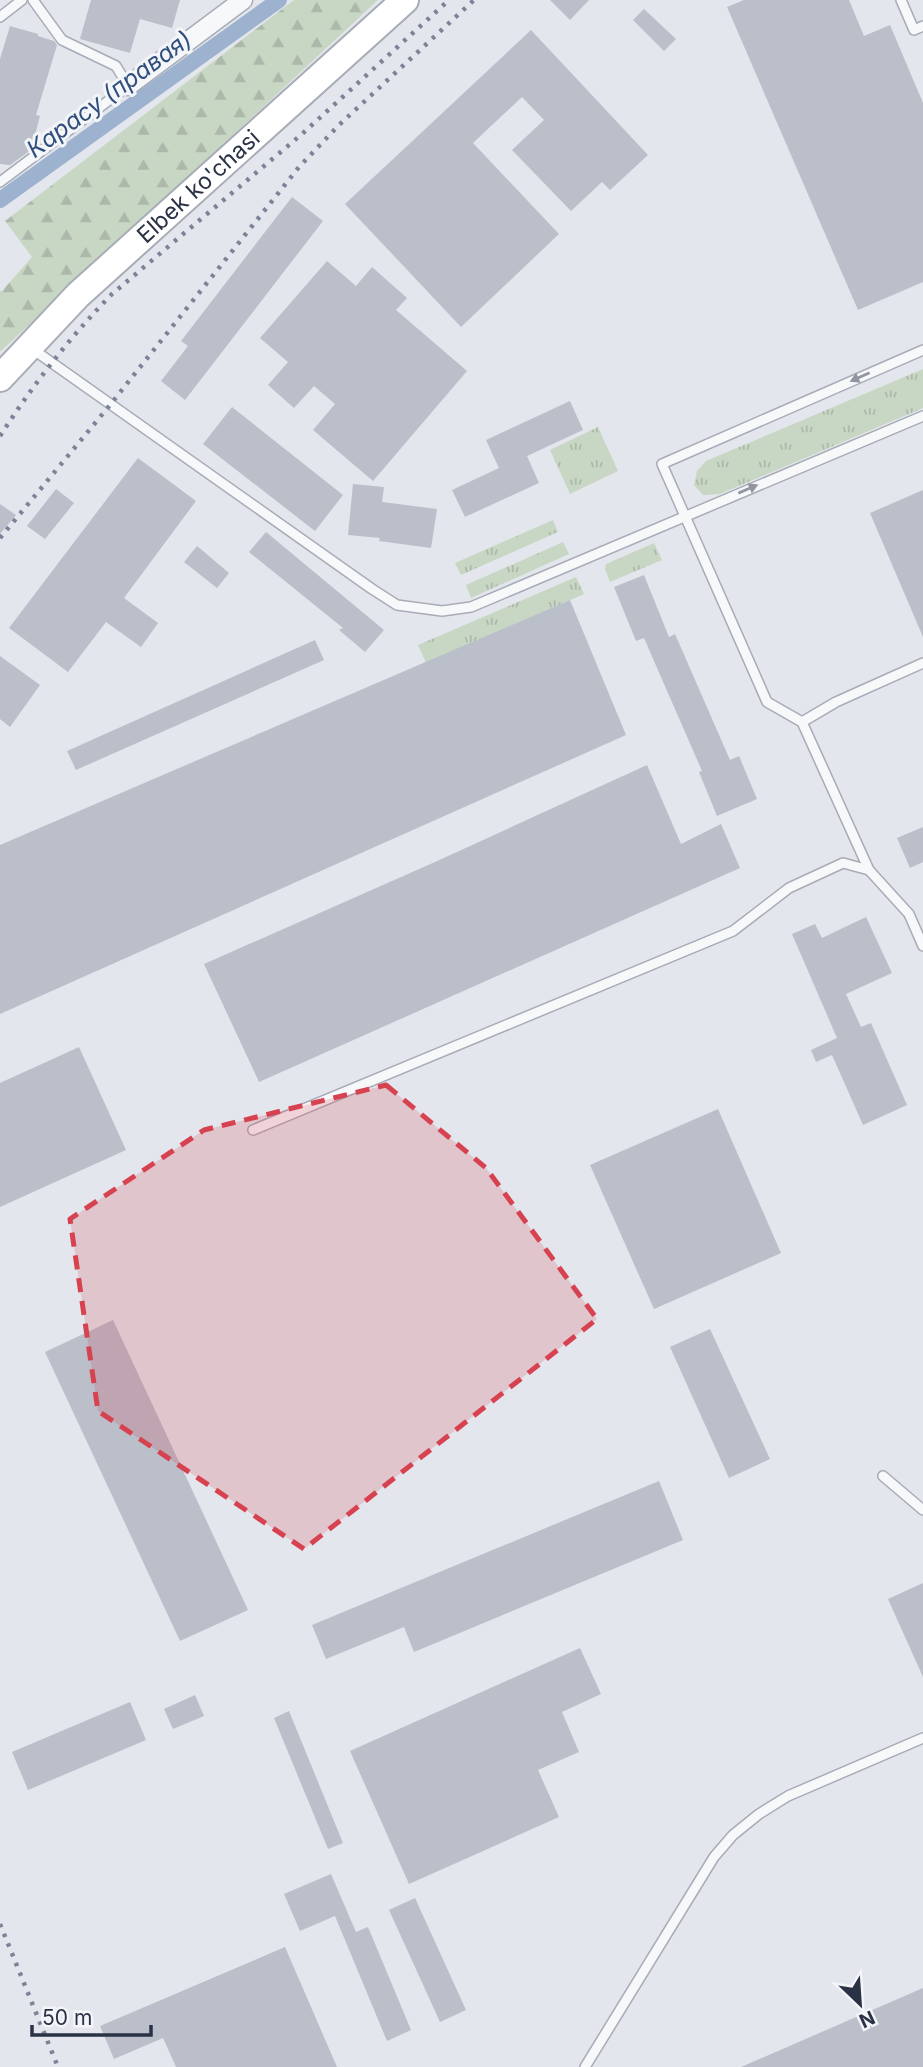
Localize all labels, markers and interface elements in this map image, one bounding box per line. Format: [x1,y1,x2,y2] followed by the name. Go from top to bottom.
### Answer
[21,24,197,164] water label: Карасу (правая)
[131,124,265,249] street label: Elbek ko'chasi
[850,372,871,383] one-way arrow
[738,483,758,495] one-way arrow
[825,1969,895,2039] north arrow
[32,1994,150,2038] scale bar
[42,2005,92,2030] text: 50 m
[856,2005,878,2032] text: N

